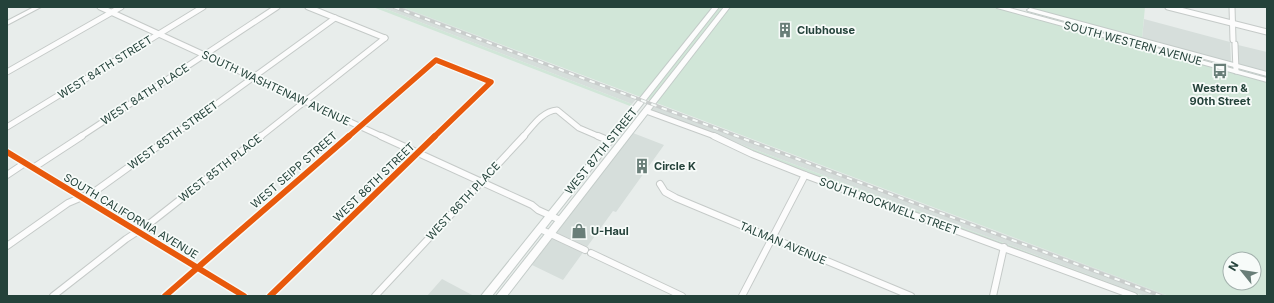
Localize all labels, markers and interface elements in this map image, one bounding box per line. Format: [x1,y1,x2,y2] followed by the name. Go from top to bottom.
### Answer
[1062,18,1204,68] street label: SOUTH WESTERN AVENUE
[776,21,794,39] building icon: Clubhouse
[797,23,856,37] place label: Clubhouse
[55,32,155,102] street label: WEST 84TH STREET
[200,47,352,129] street label: SOUTH WASHTENAW AVENUE
[98,60,192,128] street label: WEST 84TH PLACE
[1211,62,1229,80] bus stop icon: Western & 90th Street
[1190,81,1250,108] place label: Western & 90th Street
[125,98,221,172] street label: WEST 85TH STREET
[562,105,640,197] street label: WEST 87TH STREET
[248,129,340,211] street label: WEST SEIPP STREET
[176,131,264,205] street label: WEST 85TH PLACE
[330,139,418,225] street label: WEST 86TH STREET
[633,157,651,175] building icon: Circle K
[423,159,503,243] street label: WEST 86TH PLACE
[654,159,696,173] place label: Circle K
[61,170,201,262] street label: SOUTH CALIFORNIA AVENUE
[817,174,961,238] street label: SOUTH ROCKWELL STREET
[737,218,829,268] street label: TALMAN AVENUE
[570,222,588,240] shop icon: U-Haul
[591,224,629,238] place label: U-Haul
[1222,251,1262,291] north arrow
[1225,259,1241,273] text: N

